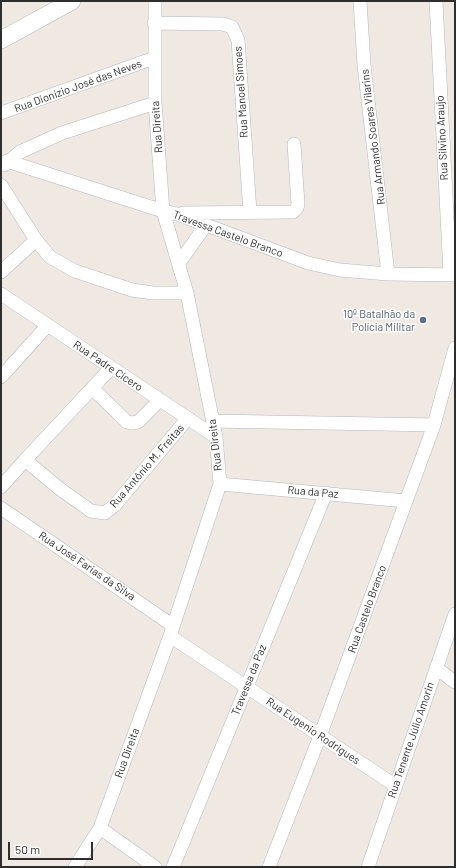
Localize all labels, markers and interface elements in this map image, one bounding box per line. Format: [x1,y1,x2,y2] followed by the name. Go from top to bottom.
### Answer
[231,46,251,138] street label: Rua Manoel Simoes
[12,57,144,115] street label: Rua Dionizio José das Neves
[358,68,388,206] street label: Rua Armando Soares Vilarins
[433,95,451,181] street label: Rua Silvino Araujo
[149,100,165,154] street label: Rua Direita
[171,208,285,260] street label: Travessa Castelo Branco
[343,307,415,333] place label: 10º Batalhão da Polícia Militar
[418,315,428,325] marker: 10º Batalhão da Polícia Militar
[71,338,145,394] street label: Rua Padre Cícero
[205,418,225,472] street label: Rua Direita
[107,421,187,511] street label: Rua Antônio M. Freitas
[287,483,339,501] street label: Rua da Paz
[36,529,138,603] street label: Rua José Farias da Silva
[345,563,389,655] street label: Rua Castelo Branco
[229,643,269,717] street label: Travessa da Paz
[385,680,437,800] street label: Rua Tenente Júlio Amorin
[264,695,362,767] street label: Rua Eugenio Rodrigues
[112,726,142,780] street label: Rua Direita
[10,834,95,860] scale bar
[15,842,40,856] text: 50 m

